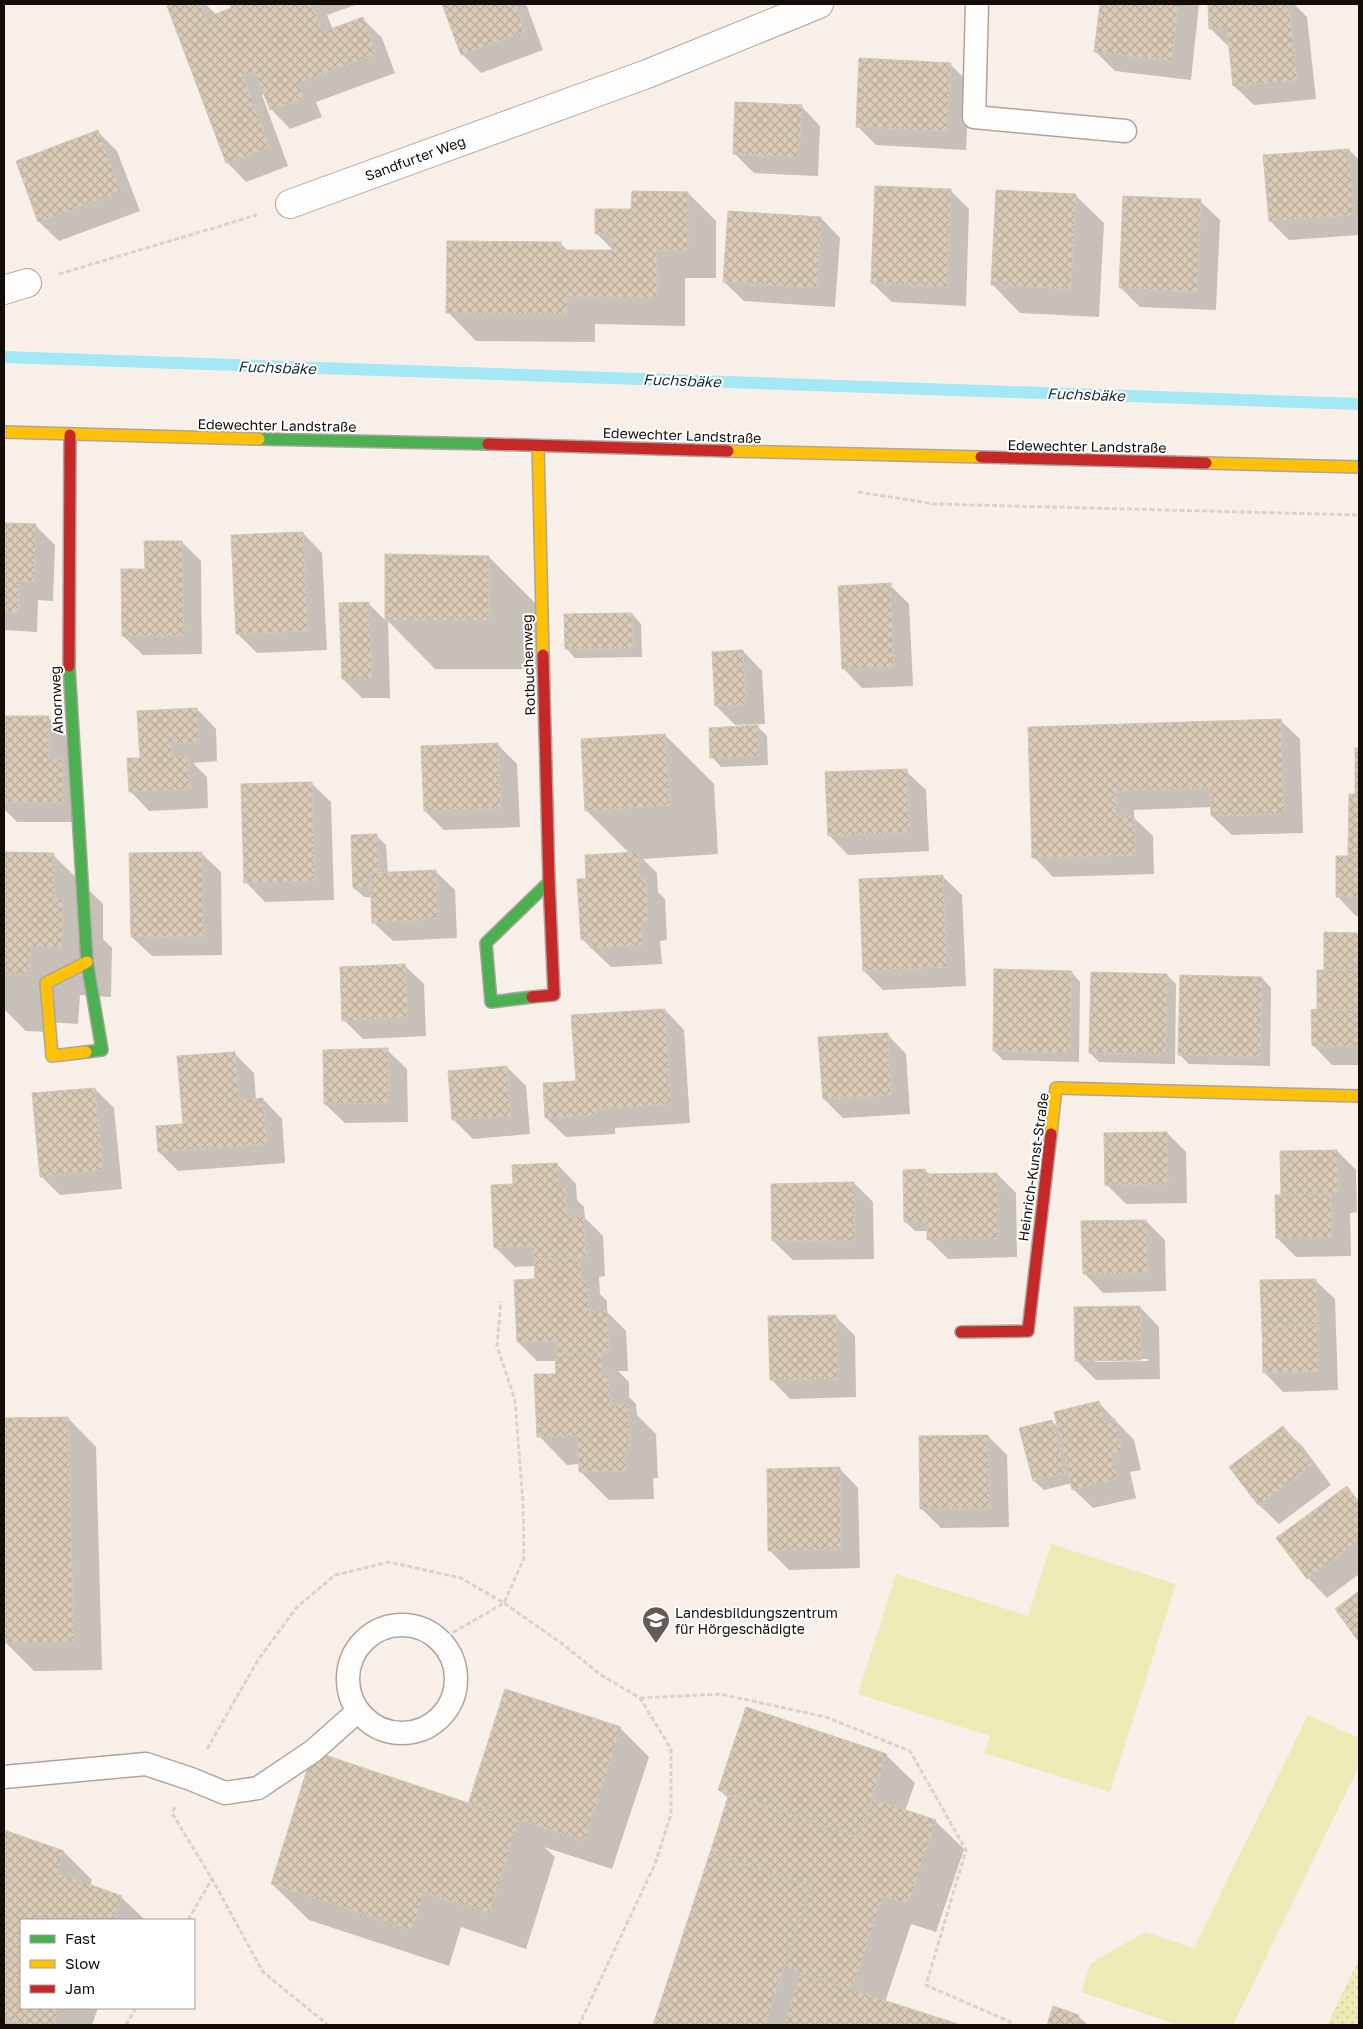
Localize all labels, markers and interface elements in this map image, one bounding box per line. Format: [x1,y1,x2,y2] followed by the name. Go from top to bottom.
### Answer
[362,132,468,184] street label: Sandfurter Weg
[238,357,318,377] water label: Fuchsbäke
[643,370,723,390] water label: Fuchsbäke
[1047,384,1127,404] water label: Fuchsbäke
[197,415,357,435] street label: Edewechter Landstraße
[602,424,762,446] street label: Edewechter Landstraße
[1007,436,1167,456] street label: Edewechter Landstraße
[518,614,538,716] street label: Rotbuchenweg
[46,665,66,735] street label: Ahornweg
[1014,1091,1052,1243] street label: Heinrich-Kunst-Straße
[675,1604,838,1637] place label: Landesbildungszentrum für Hörgeschädigte
[641,1605,671,1644] school or university icon: Landesbildungszentrum für Hörgeschädigte
[20,1919,195,2009] legend
[65,1929,96,1947] text: Fast
[65,1954,100,1972] text: Slow
[65,1979,95,1997] text: Jam

